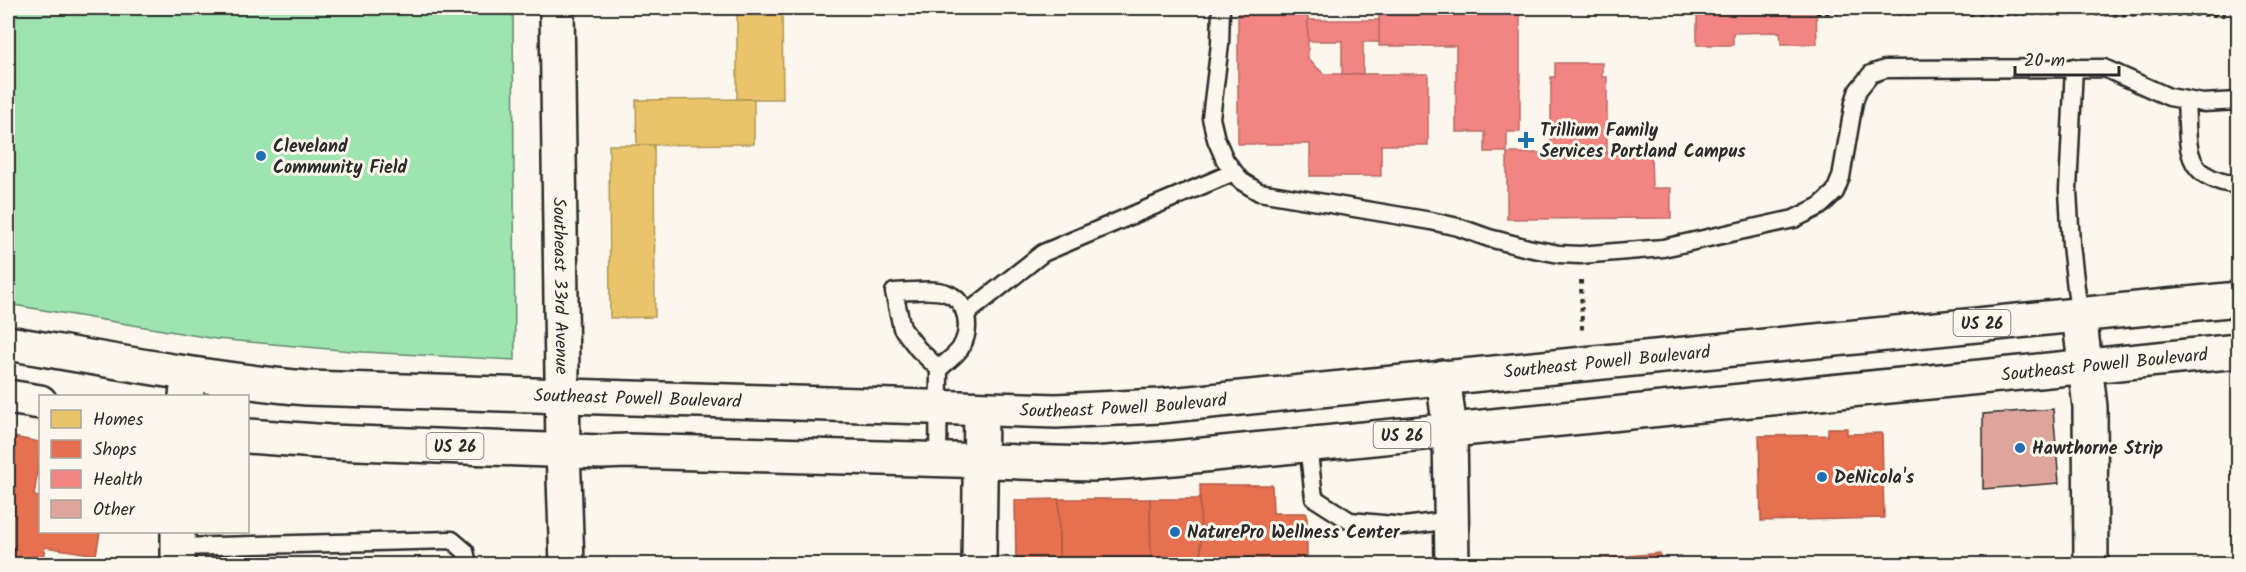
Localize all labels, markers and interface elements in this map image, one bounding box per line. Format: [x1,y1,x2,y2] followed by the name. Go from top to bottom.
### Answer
[2015,39,2118,77] scale bar
[2024,47,2065,76] text: 20 m
[1540,117,1746,167] place label: Trillium Family Services Portland Campus
[1517,131,1535,149] marker: Trillium Family Services Portland Campus
[273,133,408,183] place label: Cleveland Community Field
[254,149,268,163] marker: Cleveland Community Field
[544,197,575,375] street label: Southeast 33rd Avenue
[1954,310,2010,336] road number: US 26
[1502,338,1713,388] street label: Southeast Powell Boulevard
[2000,341,2210,391] street label: Southeast Powell Boulevard
[533,382,743,417] street label: Southeast Powell Boulevard
[1019,386,1229,427] street label: Southeast Powell Boulevard
[39,395,249,533] legend
[93,406,144,435] text: Homes
[1374,422,1430,448] road number: US 26
[426,433,484,459] road number: US 26
[2032,435,2164,464] place label: Hawthorne Strip
[93,436,137,465] text: Shops
[2013,441,2027,455] marker: Hawthorne Strip
[1834,464,1915,493] place label: DeNicola's
[93,466,143,495] text: Health
[1815,470,1829,484] marker: DeNicola's
[93,496,136,525] text: Other
[1187,519,1401,548] place label: NaturePro Wellness Center
[1168,525,1182,539] marker: NaturePro Wellness Center

